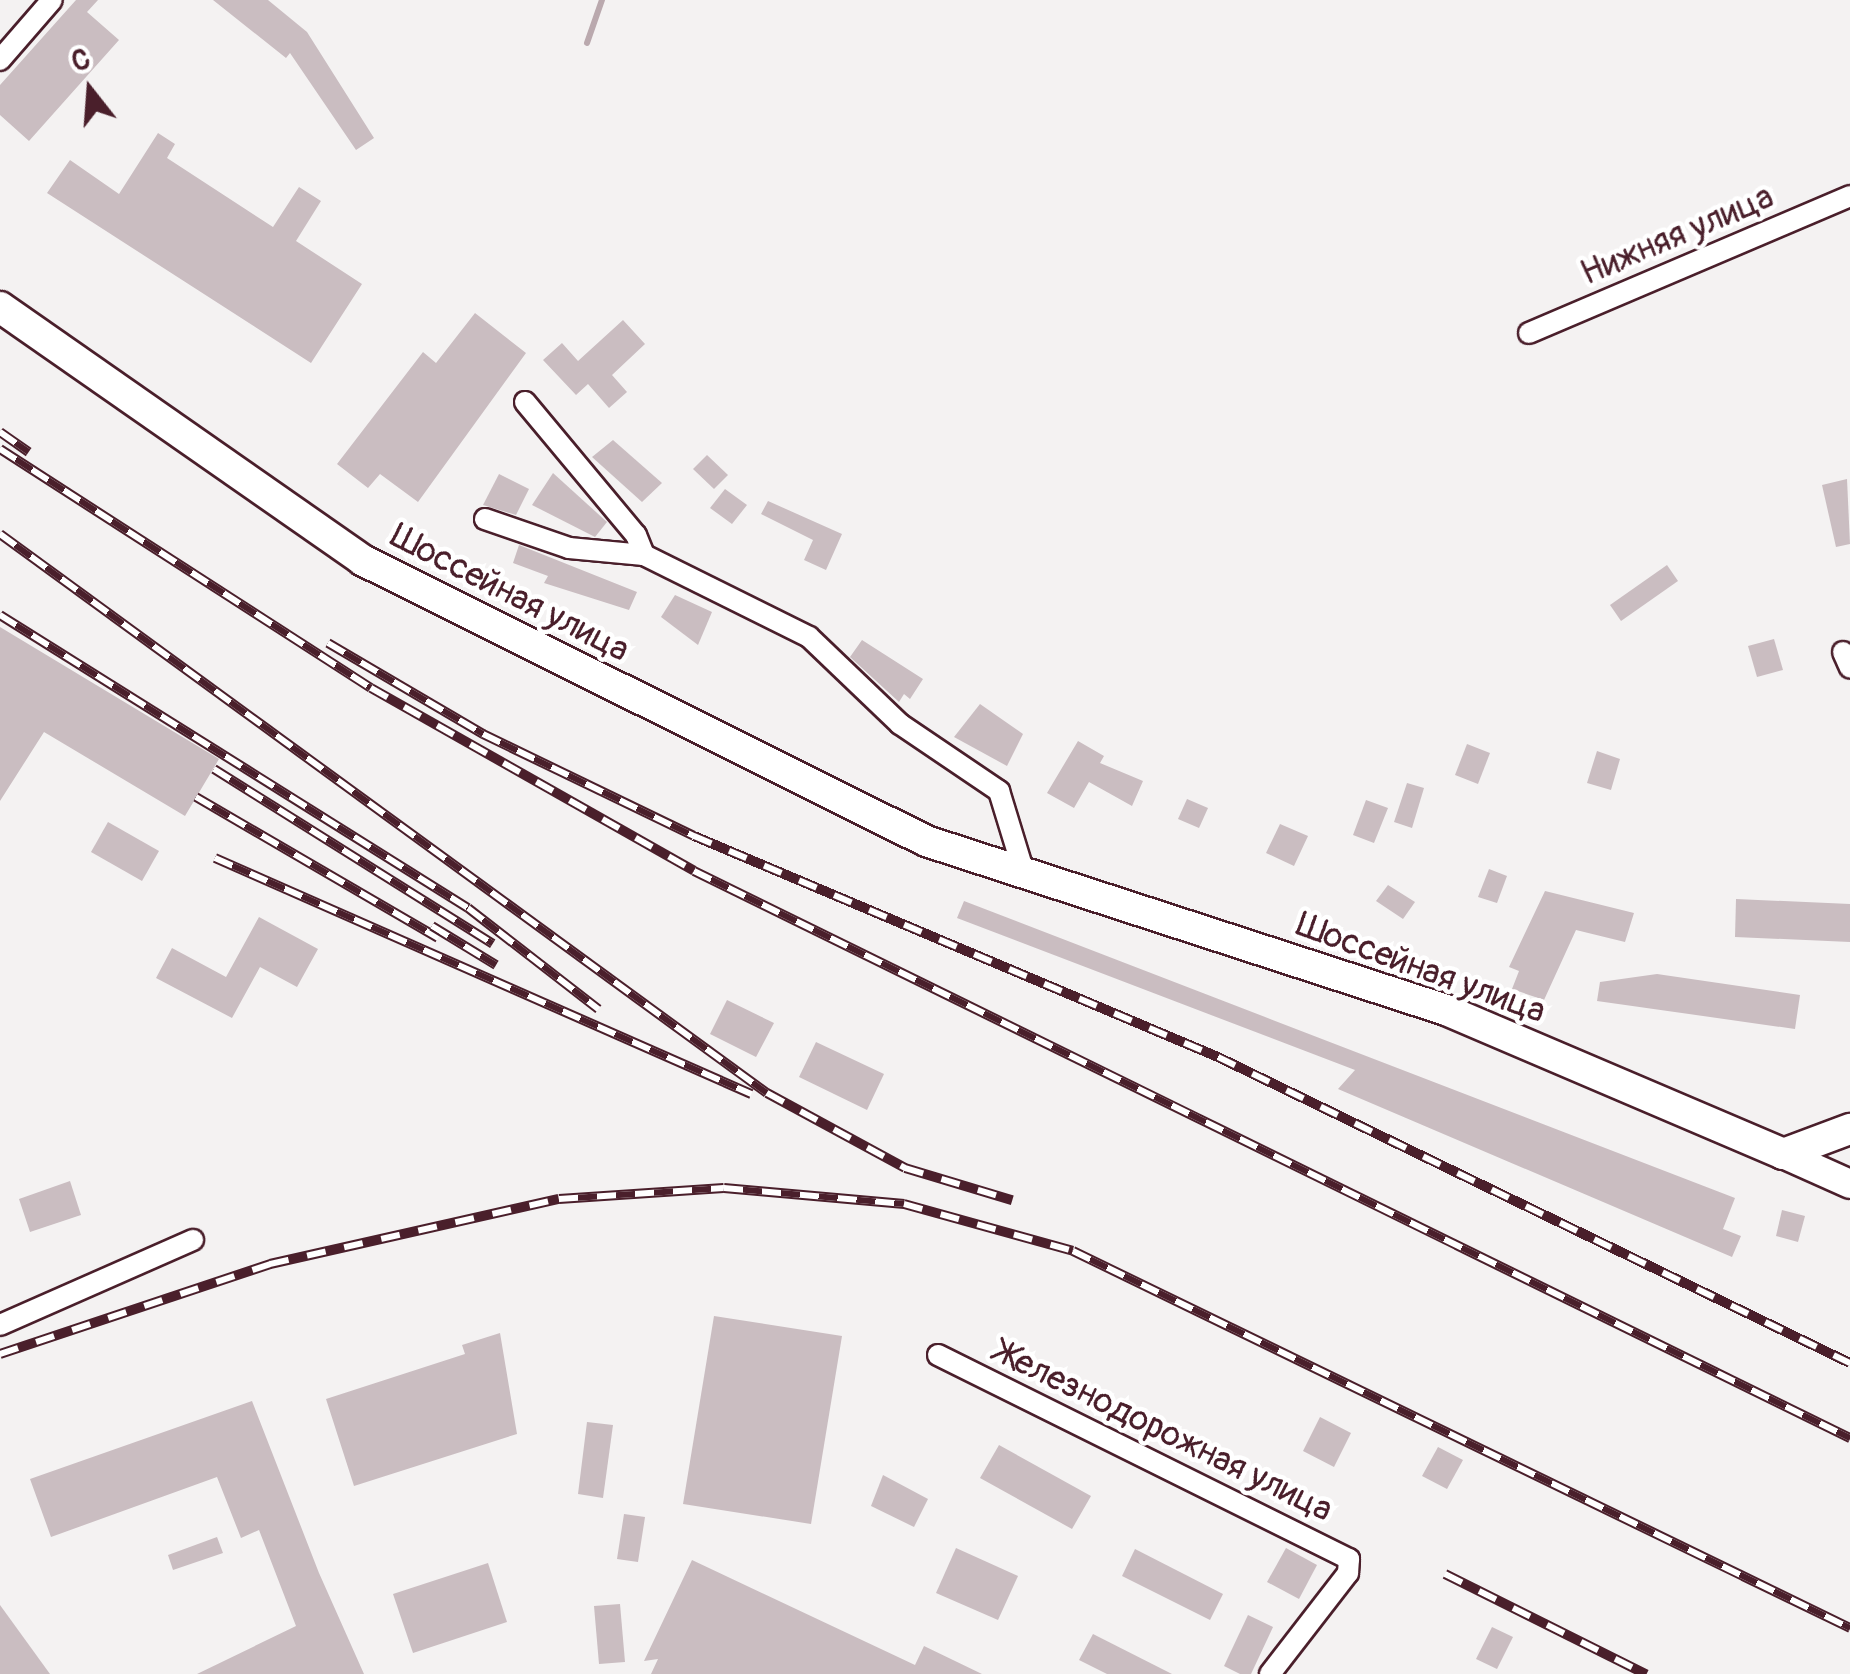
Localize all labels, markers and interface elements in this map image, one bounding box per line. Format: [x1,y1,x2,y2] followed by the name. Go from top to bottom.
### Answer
[40,40,140,140] north arrow
[68,42,94,80] text: С
[1574,176,1780,294] street label: Нижняя улица
[384,515,636,671] street label: Шоссейная улица
[1291,903,1551,1033] street label: Шоссейная улица
[989,1331,1339,1531] street label: Железнодорожная улица

